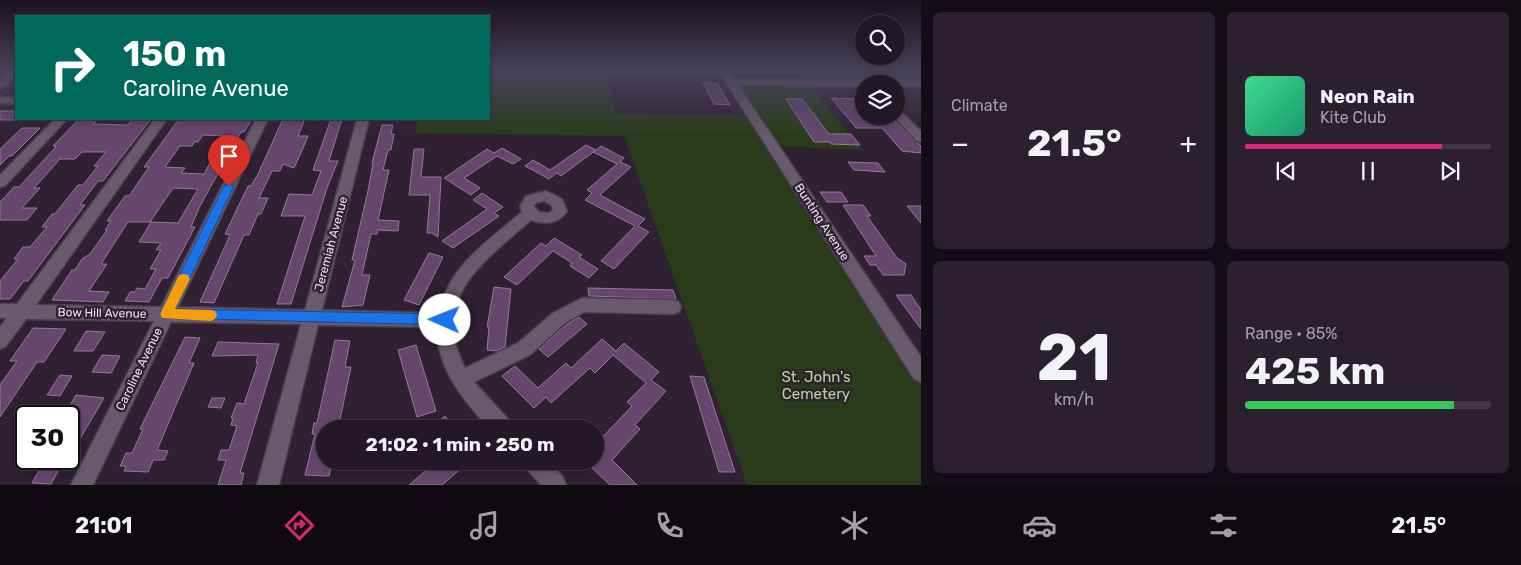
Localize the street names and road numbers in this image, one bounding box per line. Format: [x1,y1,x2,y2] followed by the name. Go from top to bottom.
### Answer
[792,181,852,263] street label: Bunting Avenue
[312,195,350,293] street label: Jeremiah Avenue
[57,305,147,321] street label: Bow Hill Avenue
[113,325,165,413] street label: Caroline Avenue

